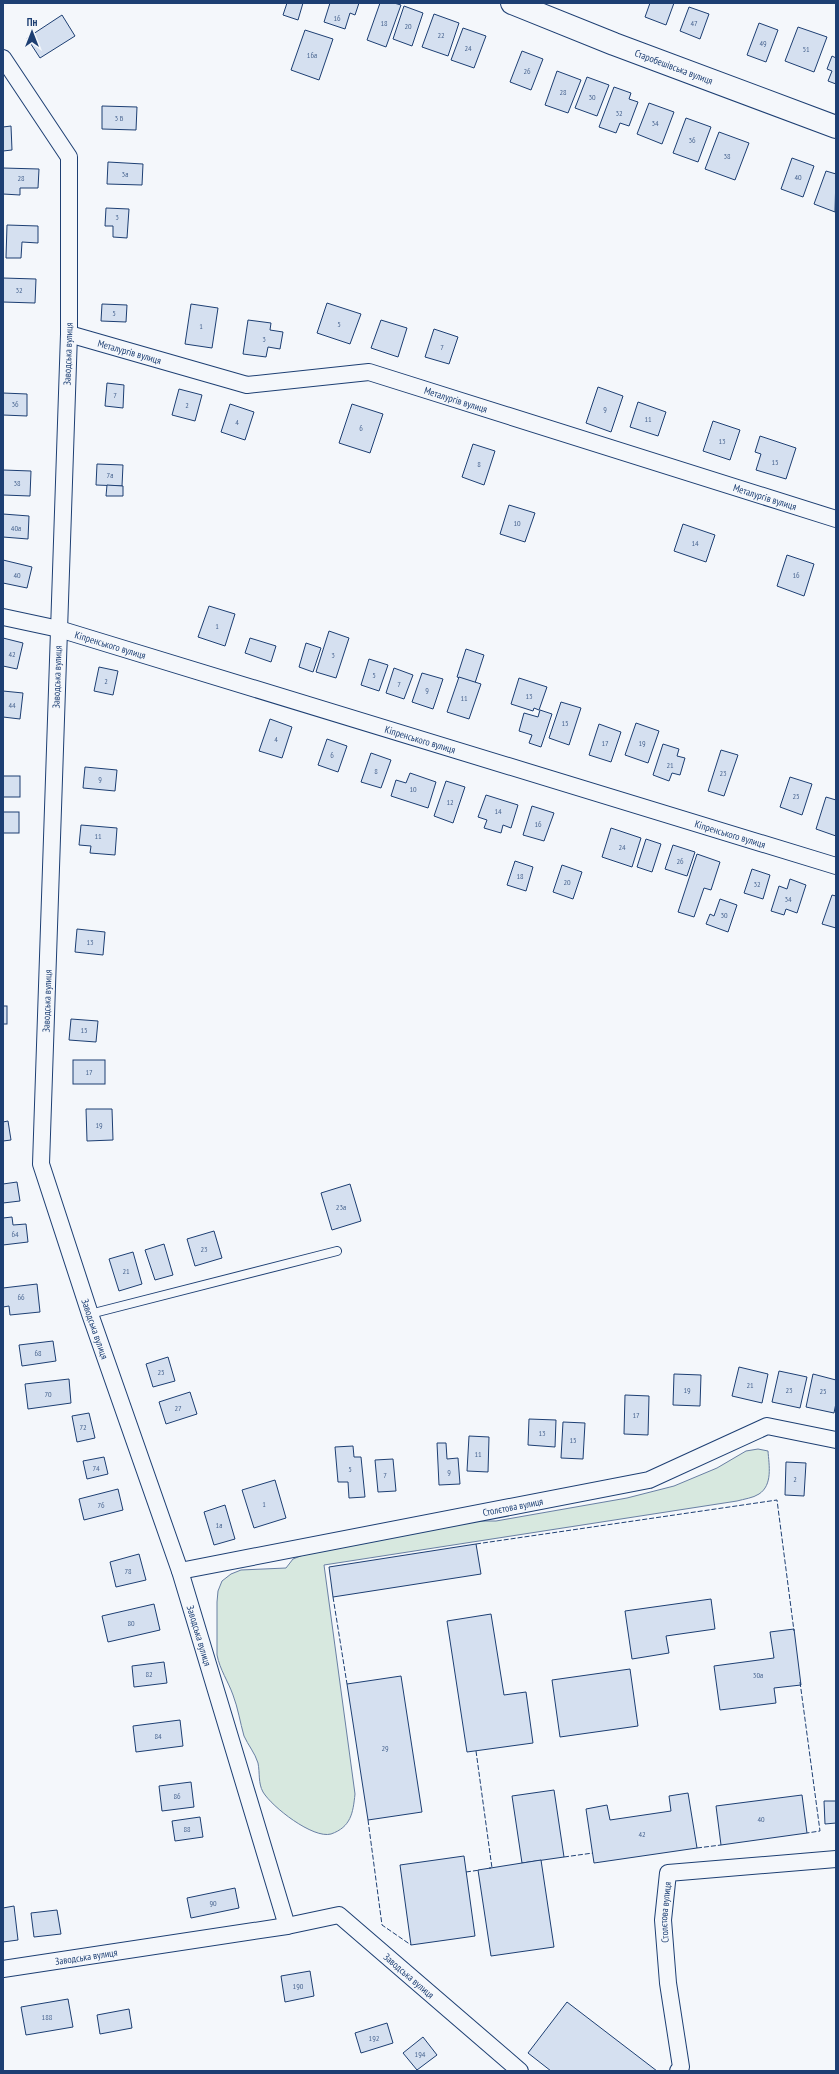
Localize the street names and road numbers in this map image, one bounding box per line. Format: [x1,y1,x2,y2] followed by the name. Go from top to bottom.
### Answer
[633,46,715,87] street label: Старобешівська вулиця
[60,322,76,386] street label: Заводська вулиця
[96,336,163,367] street label: Металургів вулиця
[423,383,489,415] street label: Металургів вулиця
[732,481,798,513] street label: Металургів вулиця
[73,628,148,662] street label: Кіпренського вулиця
[49,645,65,709] street label: Заводська вулиця
[383,722,457,756] street label: Кіпренського вулиця
[693,817,767,851] street label: Кіпренського вулиця
[39,969,55,1033] street label: Заводська вулиця
[79,1297,112,1361] street label: Заводська вулиця
[481,1494,544,1519] street label: Столєтова вулиця
[184,1604,215,1668] street label: Заводська вулиця
[656,1881,674,1943] street label: Столєтова вулиця
[54,1945,118,1968] street label: Заводська вулиця
[381,1950,437,2001] street label: Заводська вулиця

